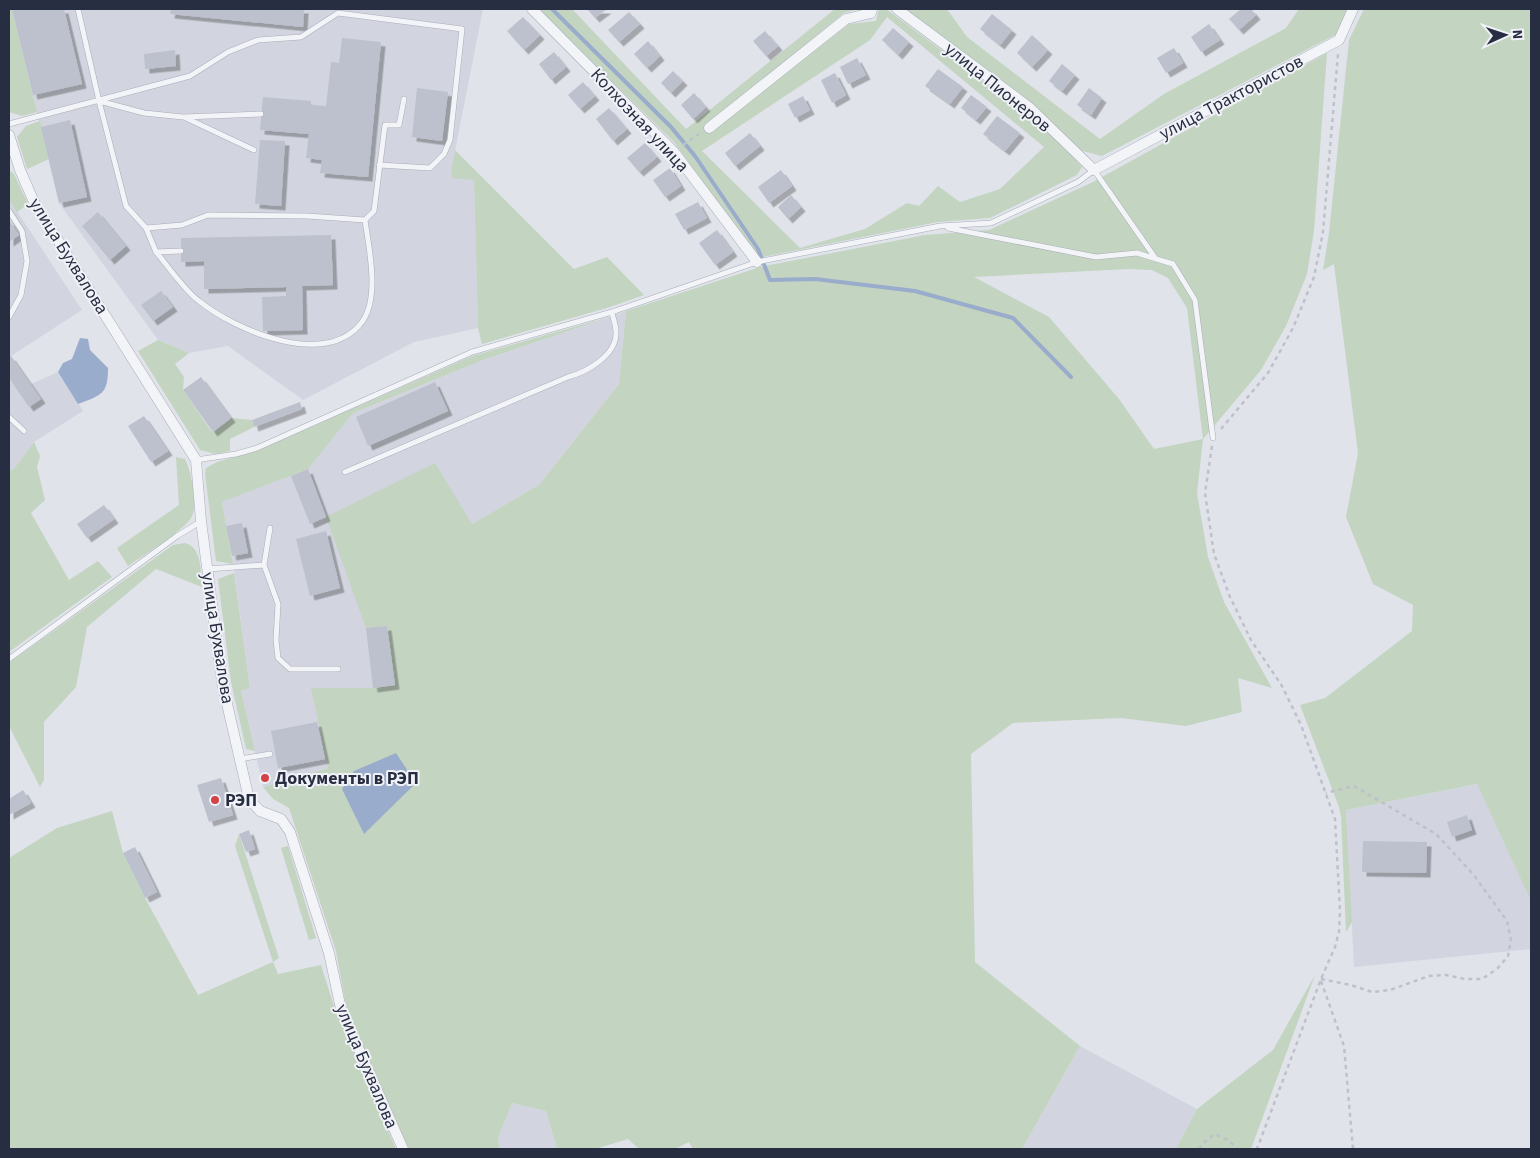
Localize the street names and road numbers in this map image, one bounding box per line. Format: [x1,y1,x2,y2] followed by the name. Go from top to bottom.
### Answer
[939,37,1056,138] street label: улица Пионеров
[1155,49,1308,146] street label: улица Трактористов
[585,63,695,178] street label: Колхозная улица
[23,193,114,319] street label: улица Бухвалова
[195,570,240,706] street label: улица Бухвалова
[329,1000,404,1132] street label: улица Бухвалова

